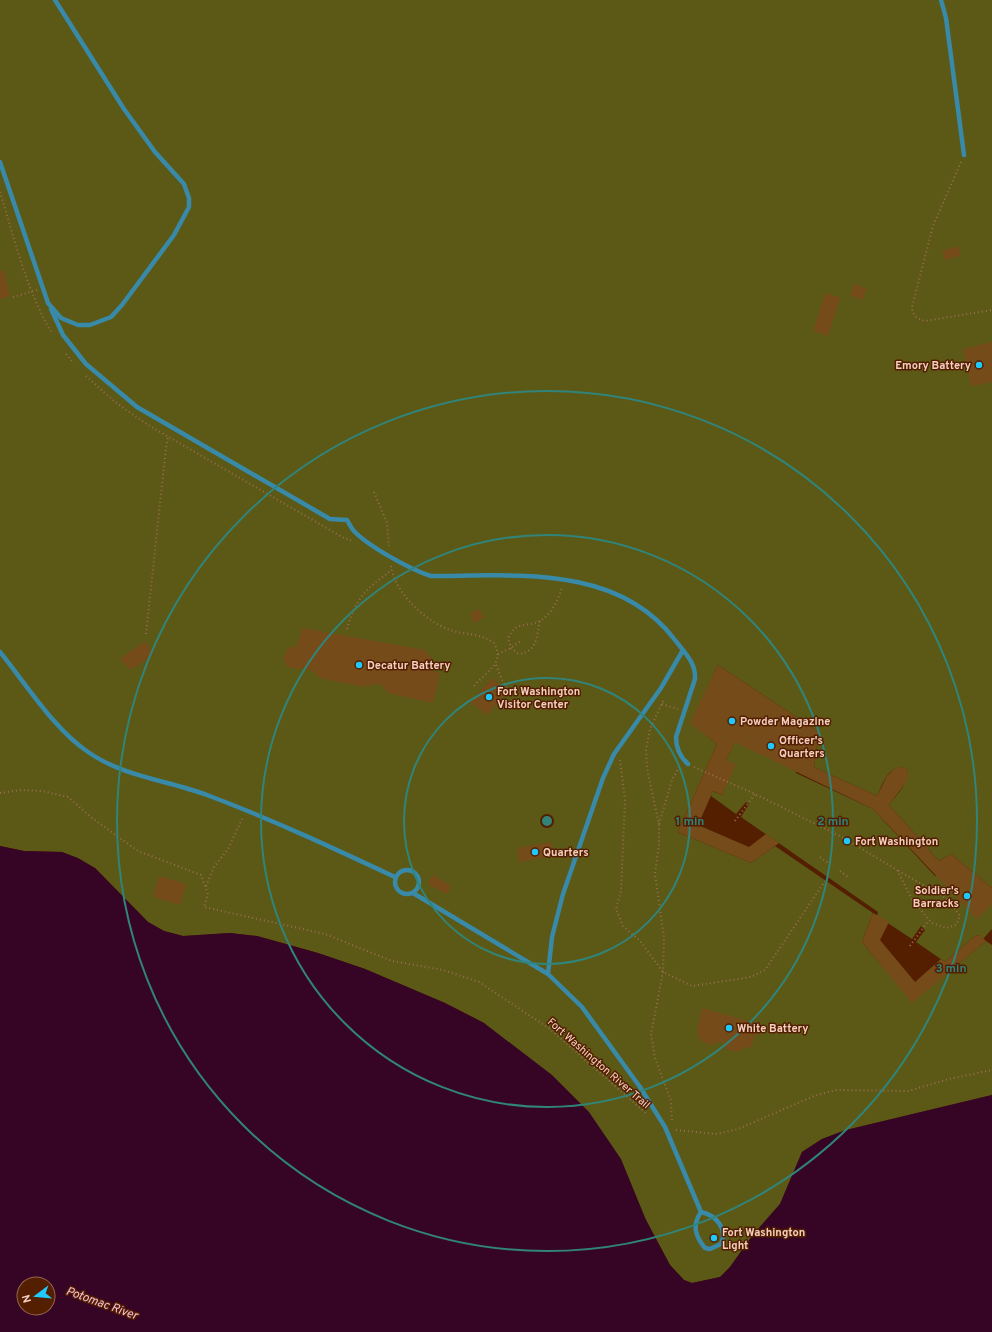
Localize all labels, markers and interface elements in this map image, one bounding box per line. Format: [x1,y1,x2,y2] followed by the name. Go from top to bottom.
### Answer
[895,359,971,373] place label: Emory Battery
[974,360,984,370] marker: Emory Battery
[367,659,451,673] place label: Decatur Battery
[354,660,364,670] marker: Decatur Battery
[497,685,580,712] place label: Fort Washington Visitor Center
[484,692,494,702] marker: Fort Washington Visitor Center
[740,715,830,729] place label: Powder Magazine
[727,716,737,726] marker: Powder Magazine
[779,734,825,761] place label: Officer's Quarters
[766,741,776,751] marker: Officer's Quarters
[540,814,554,828] centre of rings
[676,814,704,830] text: 1 min
[817,814,849,830] text: 2 min
[855,835,938,849] place label: Fort Washington
[842,836,852,846] marker: Fort Washington
[543,846,589,860] place label: Quarters
[530,847,540,857] marker: Quarters
[913,884,959,911] place label: Soldier's Barracks
[962,891,972,901] marker: Soldier's Barracks
[935,961,967,977] text: 3 min
[544,1015,653,1112] street label: Fort Washington River Trail
[737,1022,809,1036] place label: White Battery
[724,1023,734,1033] marker: White Battery
[722,1226,805,1253] place label: Fort Washington Light
[709,1233,719,1243] marker: Fort Washington Light
[16,1276,56,1316] north arrow
[64,1284,141,1325] water label: Potomac River
[20,1293,35,1304] text: N

